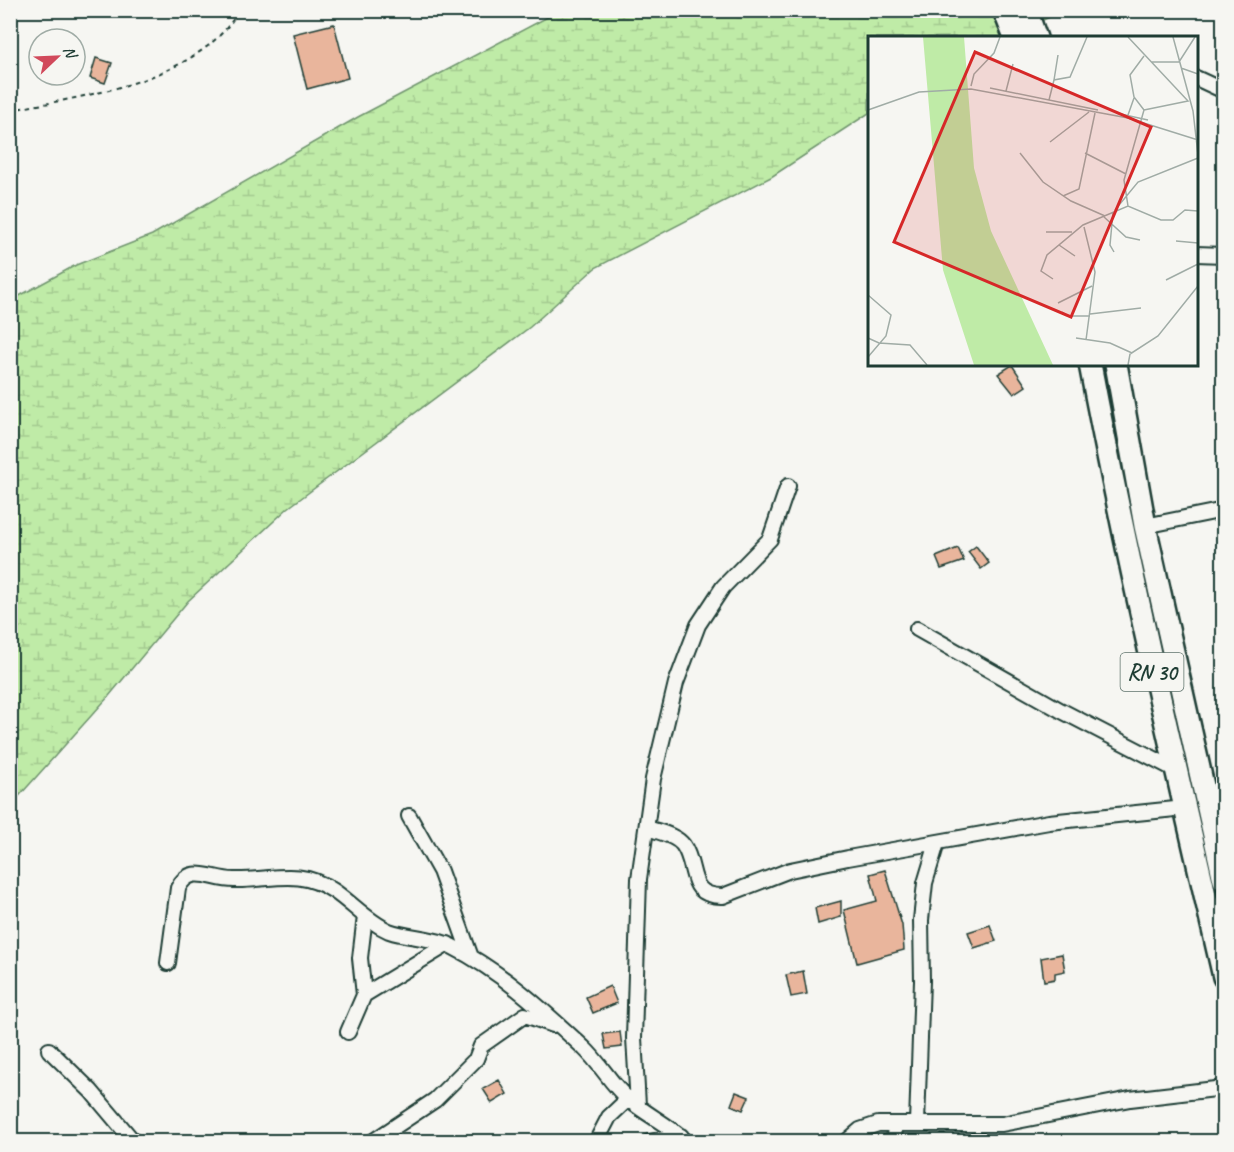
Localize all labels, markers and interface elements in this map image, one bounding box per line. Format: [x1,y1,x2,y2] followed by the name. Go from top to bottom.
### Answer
[27,27,87,87] north arrow
[868,36,1198,366] inset map
[59,43,82,63] text: N
[1120,653,1184,691] road number: RN 30

